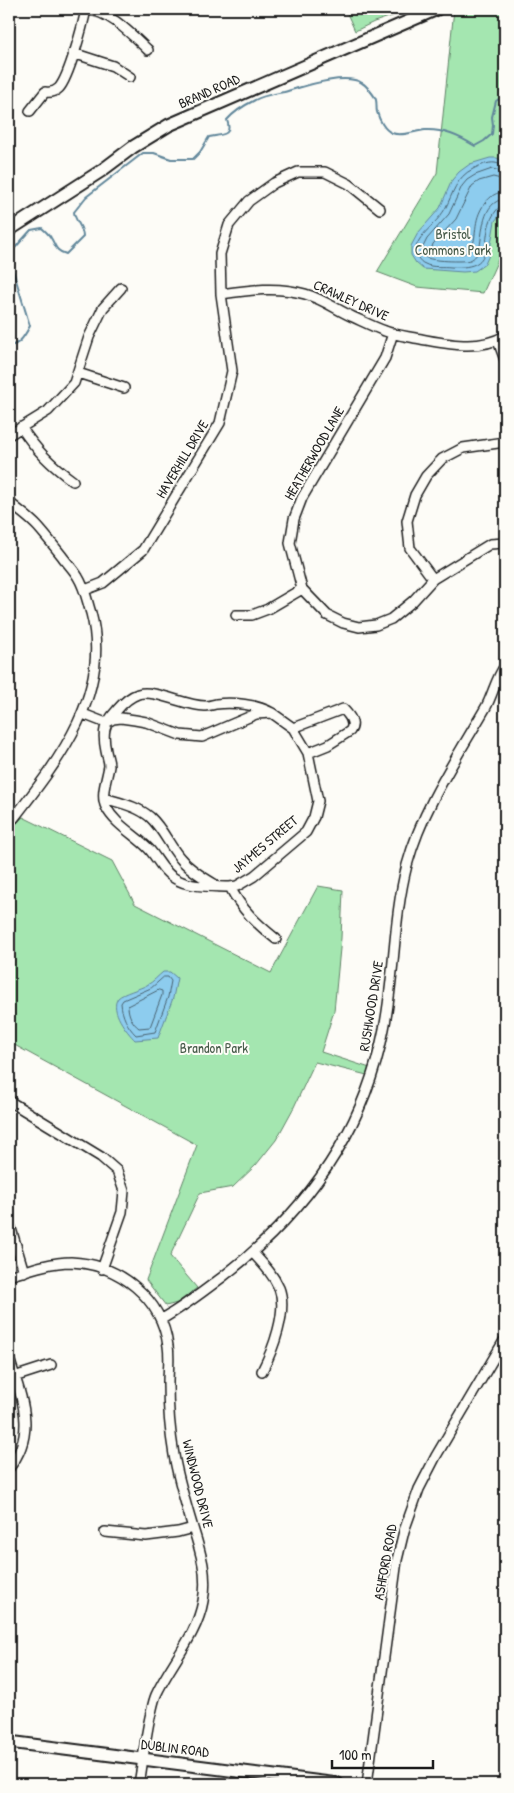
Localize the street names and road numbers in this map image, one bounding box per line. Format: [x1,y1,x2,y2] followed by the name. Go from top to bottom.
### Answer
[175,68,243,112] street label: BRAND ROAD
[311,274,392,325] street label: CRAWLEY DRIVE
[279,403,348,503] street label: HEATHERWOOD LANE
[151,416,212,501] street label: HAVERHILL DRIVE
[228,810,302,877] street label: JAYMES STREET
[354,959,387,1053] street label: RUSHWOOD DRIVE
[178,1438,219,1530] street label: WINDWOOD DRIVE
[368,1522,401,1601] street label: ASHFORD ROAD
[140,1734,210,1761] street label: DUBLIN ROAD

